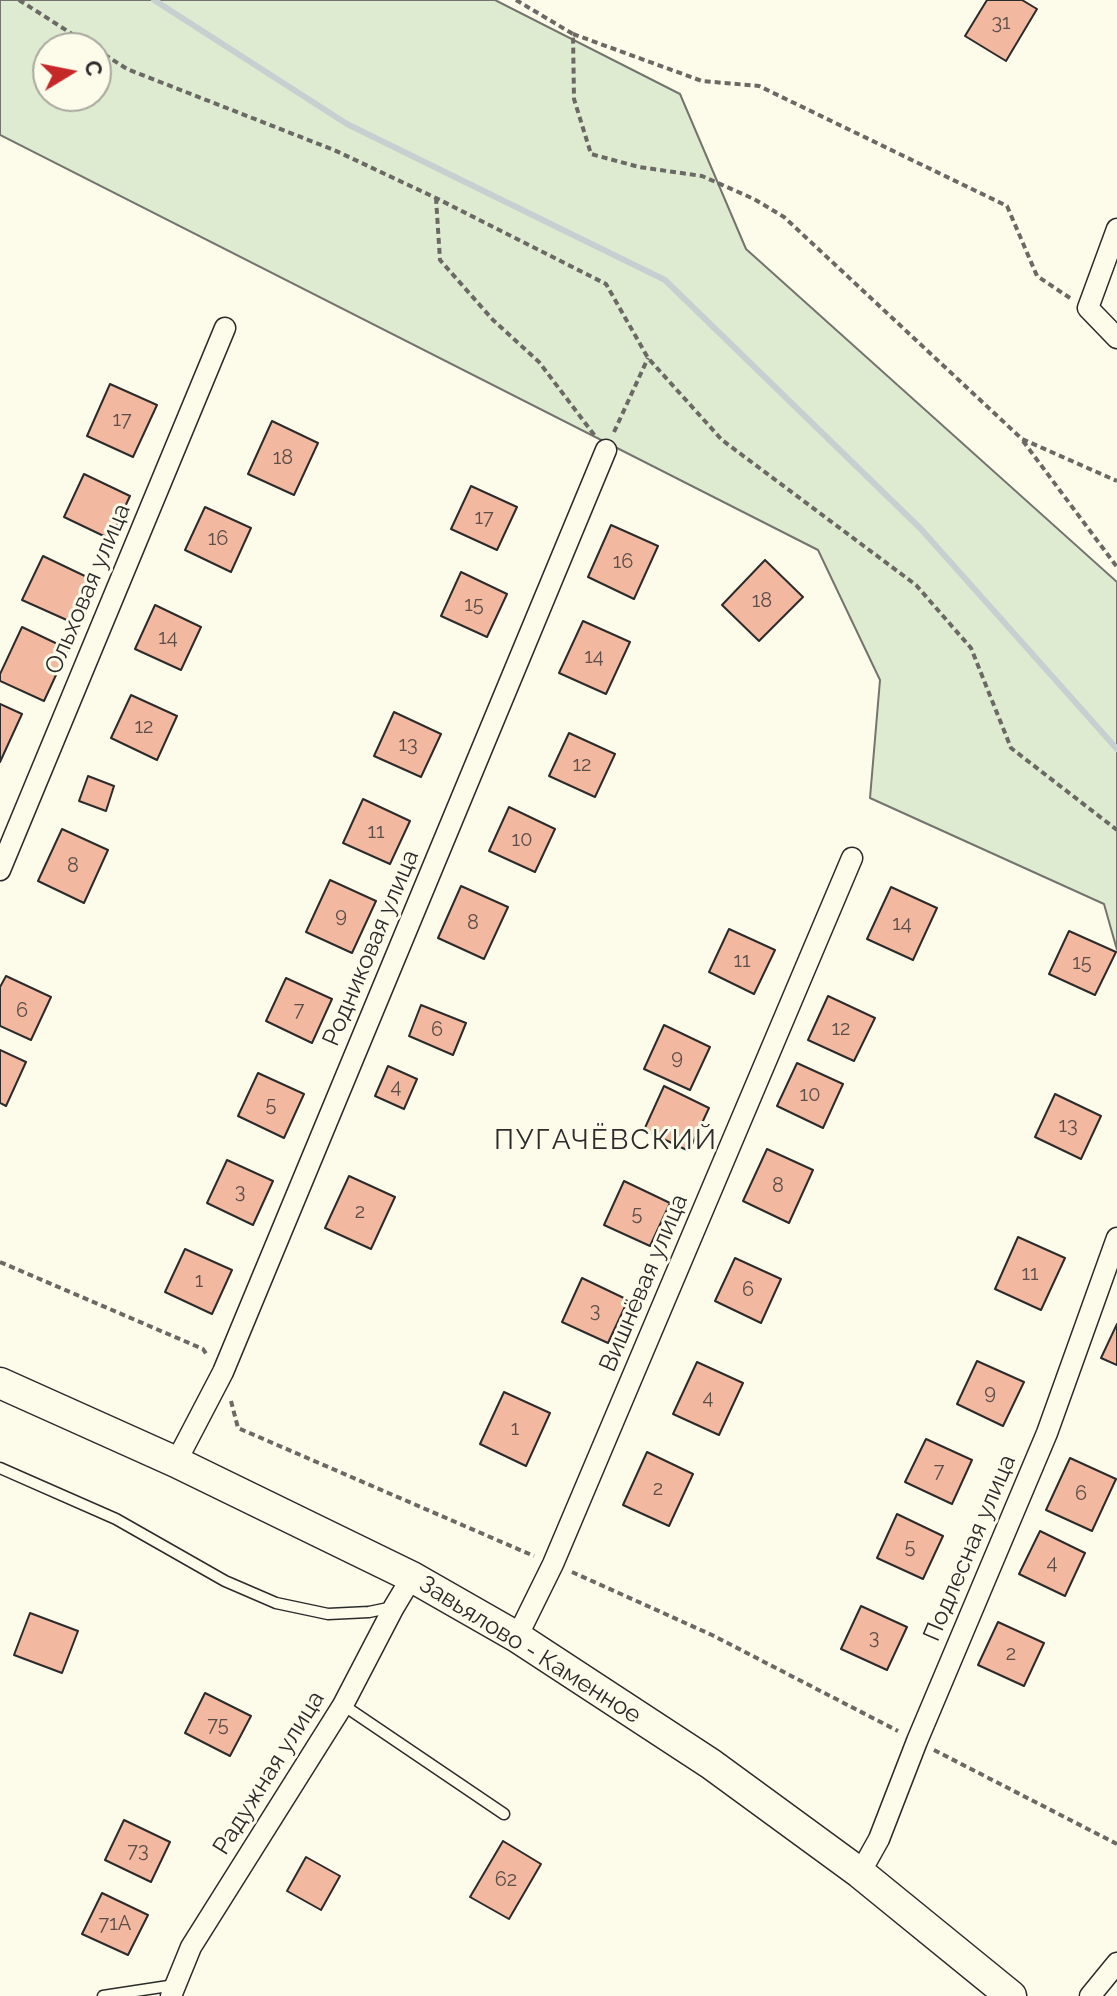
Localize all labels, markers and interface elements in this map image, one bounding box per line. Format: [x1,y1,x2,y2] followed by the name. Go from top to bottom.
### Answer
[991,11,1011,35] house number: 31
[32,32,112,112] north arrow
[80,58,108,78] text: С
[112,408,132,432] house number: 17
[273,446,293,470] house number: 18
[39,500,137,678] street label: Ольховая улица
[474,506,494,530] house number: 17
[208,527,228,551] house number: 16
[613,550,633,574] house number: 16
[752,589,772,613] house number: 18
[464,593,484,617] house number: 15
[158,626,178,650] house number: 14
[584,645,604,669] house number: 14
[135,715,153,739] house number: 12
[398,733,418,757] house number: 13
[573,753,591,777] house number: 12
[367,820,385,844] house number: 11
[512,828,532,852] house number: 10
[317,846,425,1050] street label: Родниковая улица
[67,854,79,878] house number: 8
[335,904,347,928] house number: 9
[467,911,479,935] house number: 8
[892,912,912,936] house number: 14
[733,949,751,973] house number: 11
[1072,951,1092,975] house number: 15
[294,998,304,1022] house number: 7
[16,999,28,1023] house number: 6
[832,1017,850,1041] house number: 12
[431,1018,443,1042] house number: 6
[671,1046,683,1070] house number: 9
[391,1075,401,1099] house number: 4
[800,1083,820,1107] house number: 10
[266,1093,276,1117] house number: 5
[1058,1114,1078,1138] house number: 13
[494,1124,718,1158] district label: ПУГАЧЁВСКИЙ
[772,1174,784,1198] house number: 8
[235,1180,245,1204] house number: 3
[594,1190,694,1376] street label: Вишнёвая улица
[355,1200,365,1224] house number: 2
[632,1202,642,1226] house number: 5
[1021,1262,1039,1286] house number: 11
[195,1269,203,1293] house number: 1
[742,1278,754,1302] house number: 6
[590,1299,600,1323] house number: 3
[984,1381,996,1405] house number: 9
[703,1386,713,1410] house number: 4
[511,1417,519,1441] house number: 1
[918,1450,1022,1646] street label: Подлесная улица
[934,1459,944,1483] house number: 7
[653,1477,663,1501] house number: 2
[1075,1482,1087,1506] house number: 6
[905,1535,915,1559] house number: 5
[1047,1551,1057,1575] house number: 4
[414,1570,646,1730] street label: Завьялово - Каменное
[869,1626,879,1650] house number: 3
[1006,1642,1016,1666] house number: 2
[207,1686,331,1860] street label: Радужная улица
[207,1713,229,1737] house number: 75
[127,1839,149,1863] house number: 73
[495,1868,517,1892] house number: 62
[99,1912,131,1936] house number: 71А

